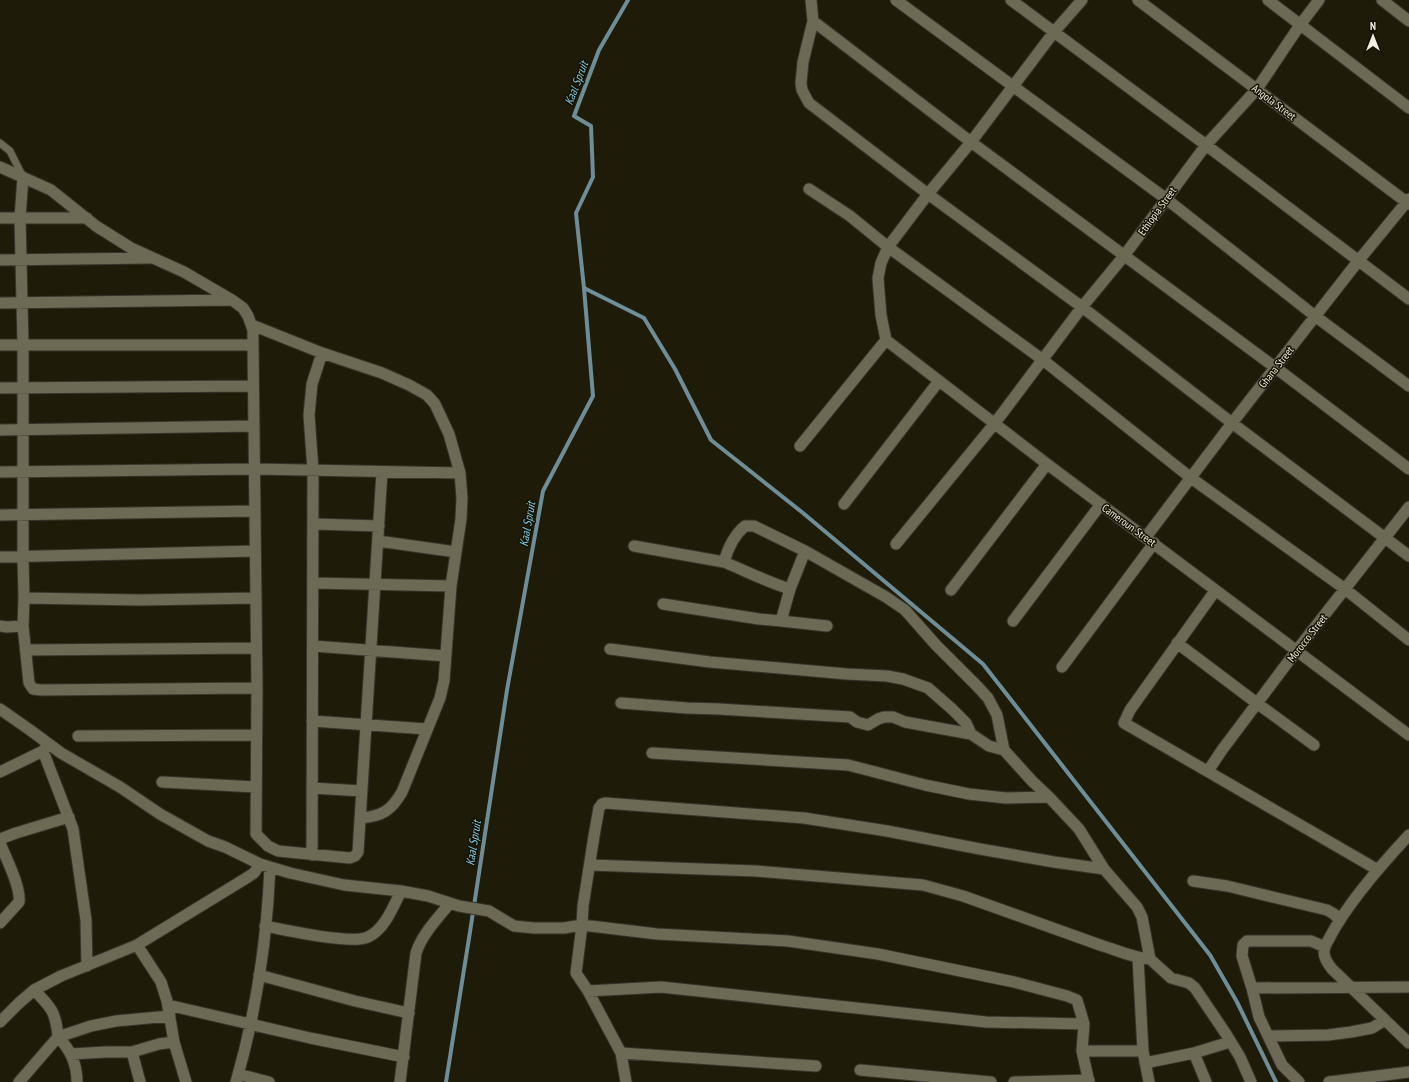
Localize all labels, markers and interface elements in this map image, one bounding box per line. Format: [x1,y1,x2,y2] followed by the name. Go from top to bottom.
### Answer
[1353,16,1393,56] north arrow
[1370,19,1376,33] text: N
[561,58,592,107] water label: Kaal Spruit
[1249,81,1299,123] street label: Angola Street
[1135,184,1179,238] street label: Ethiopia Street
[1255,343,1297,391] street label: Ghana Street
[516,499,539,548] water label: Kaal Spruit
[1099,501,1159,549] street label: Cameroun Street
[1284,611,1330,665] street label: Morocco Street
[462,818,484,867] water label: Kaal Spruit

